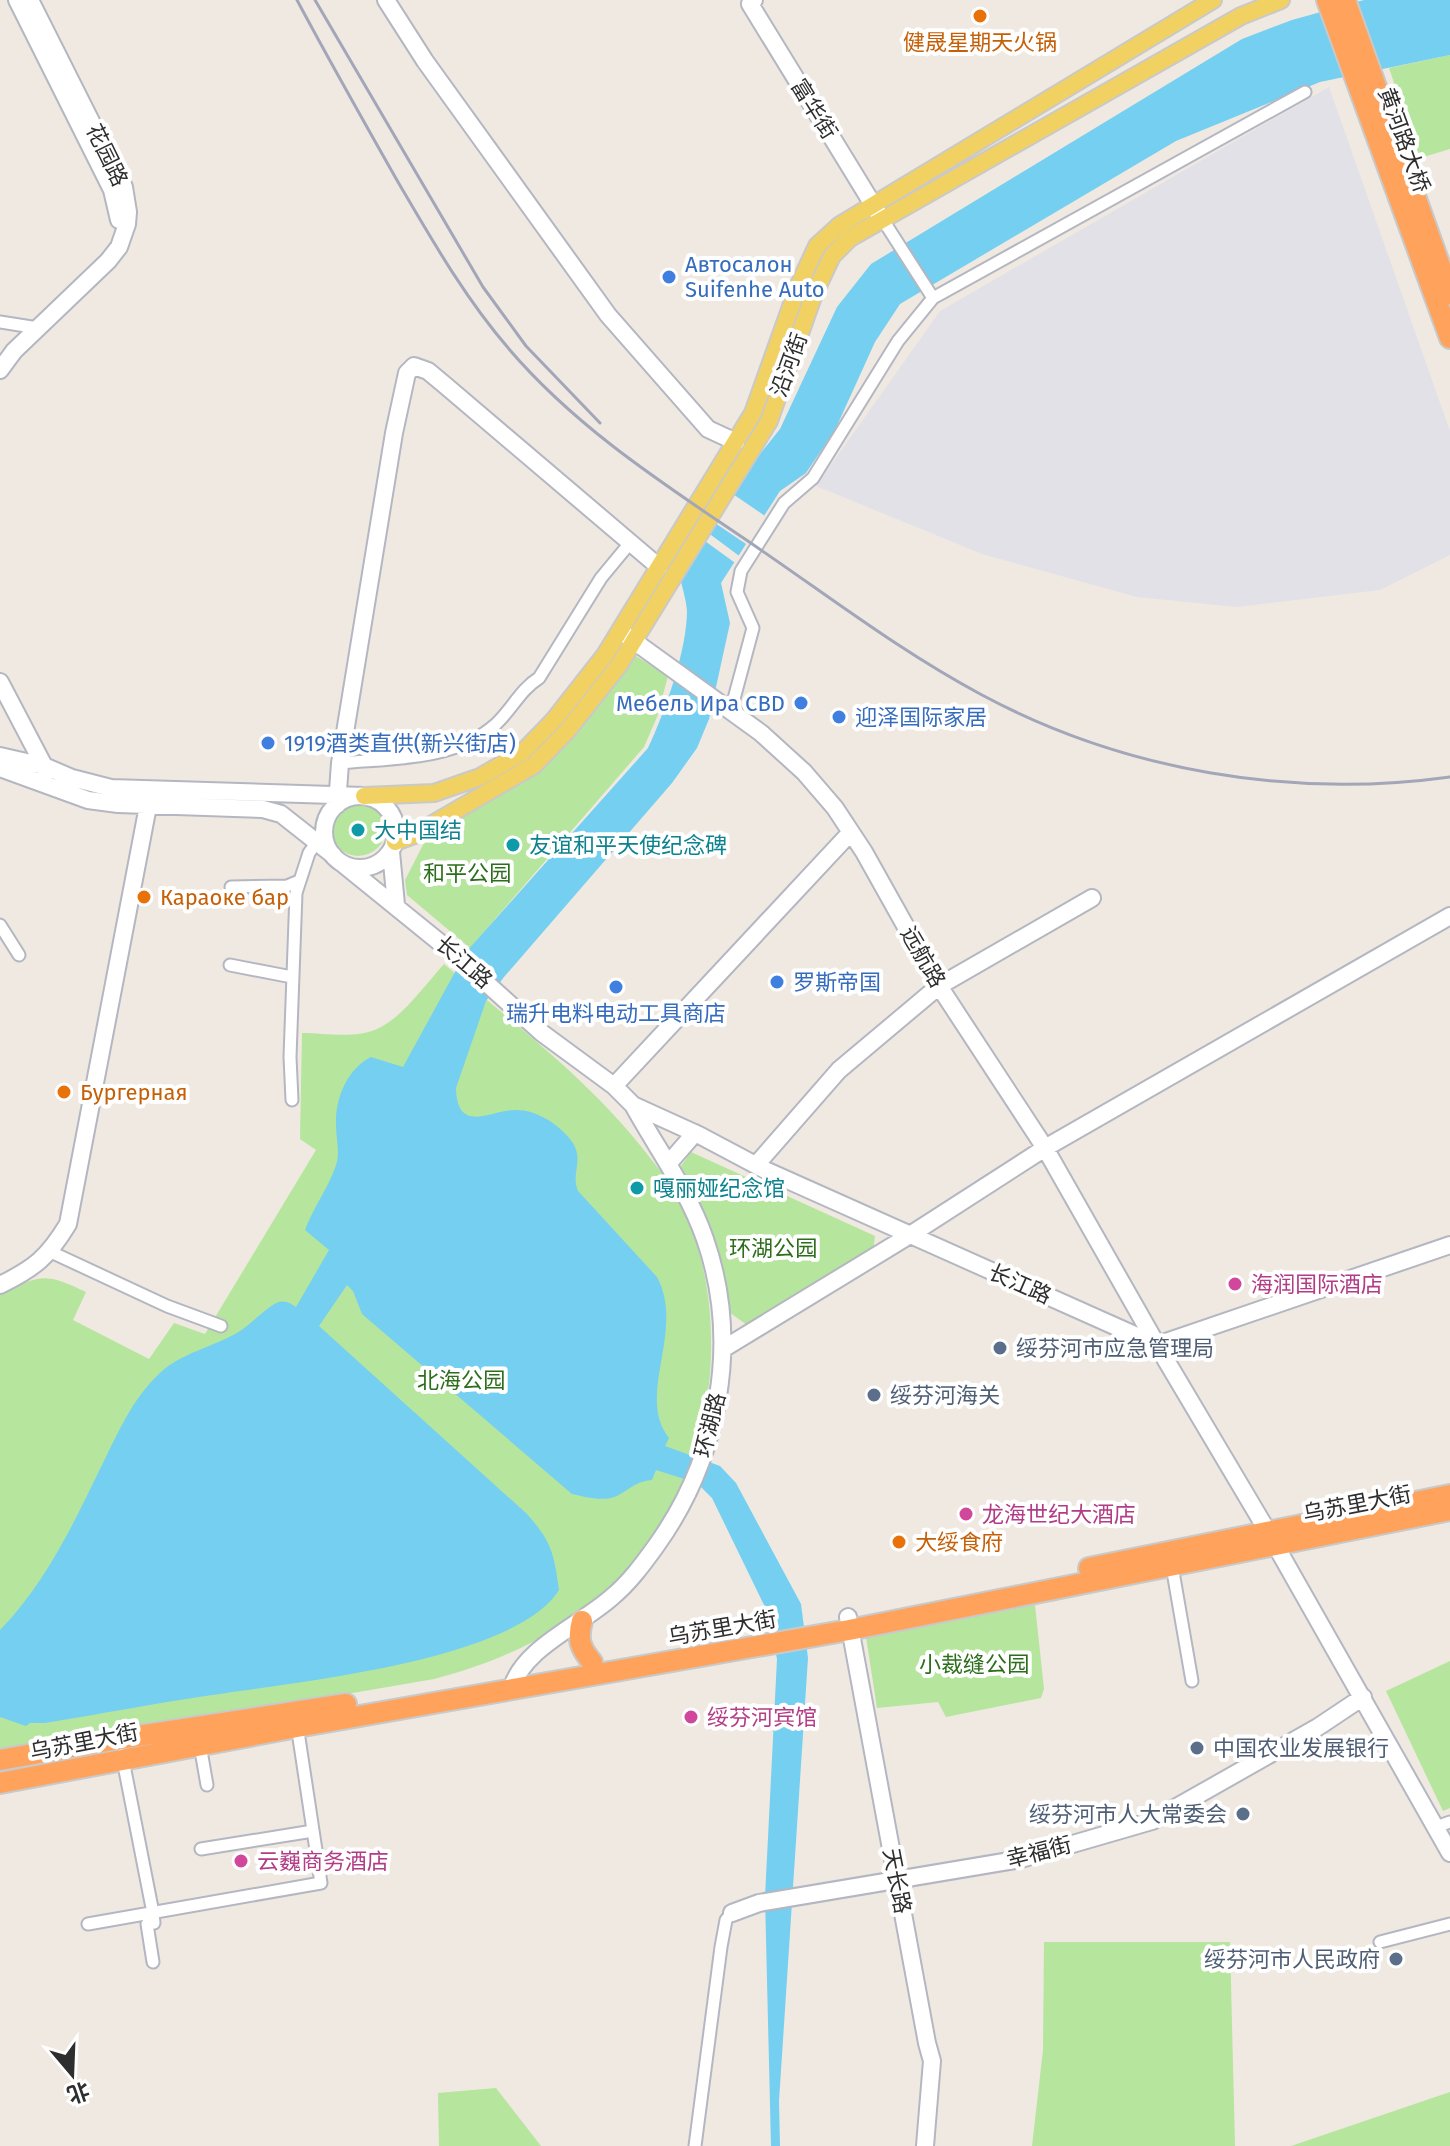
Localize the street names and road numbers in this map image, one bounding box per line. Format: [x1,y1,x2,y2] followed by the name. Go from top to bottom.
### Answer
[785,74,843,144] street label: 富华街
[1373,84,1435,196] street label: 黄河路大桥
[80,119,134,191] street label: 花园路
[765,329,813,401] street label: 沿河街
[895,922,951,992] street label: 远航路
[430,930,498,994] street label: 长江路
[984,1258,1056,1310] street label: 长江路
[689,1390,731,1460] street label: 环湖路
[1300,1480,1414,1528] street label: 乌苏里大街
[665,1605,779,1651] street label: 乌苏里大街
[27,1718,141,1766] street label: 乌苏里大街
[1004,1831,1074,1873] street label: 幸福街
[877,1846,917,1916] street label: 天长路

